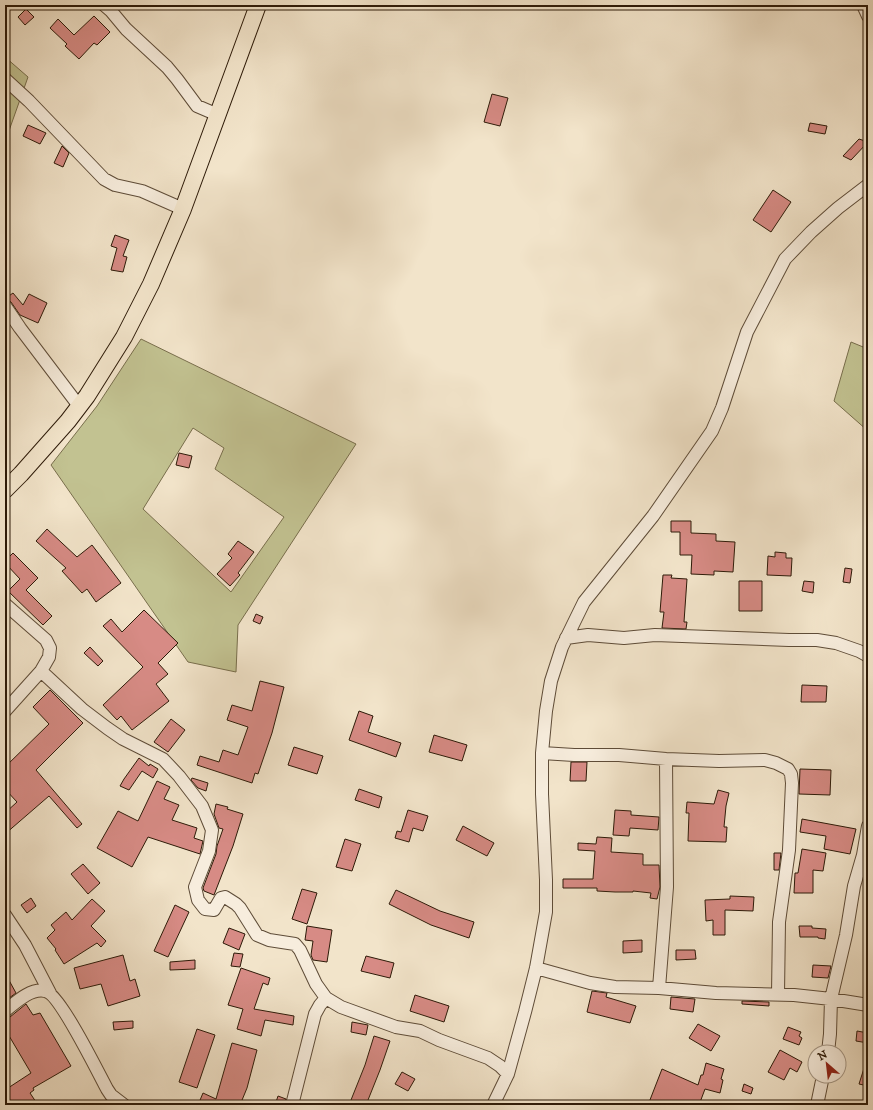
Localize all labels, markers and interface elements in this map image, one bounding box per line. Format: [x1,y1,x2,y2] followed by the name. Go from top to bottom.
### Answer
[807,1044,847,1084] north arrow
[816,1048,830,1064] text: N

